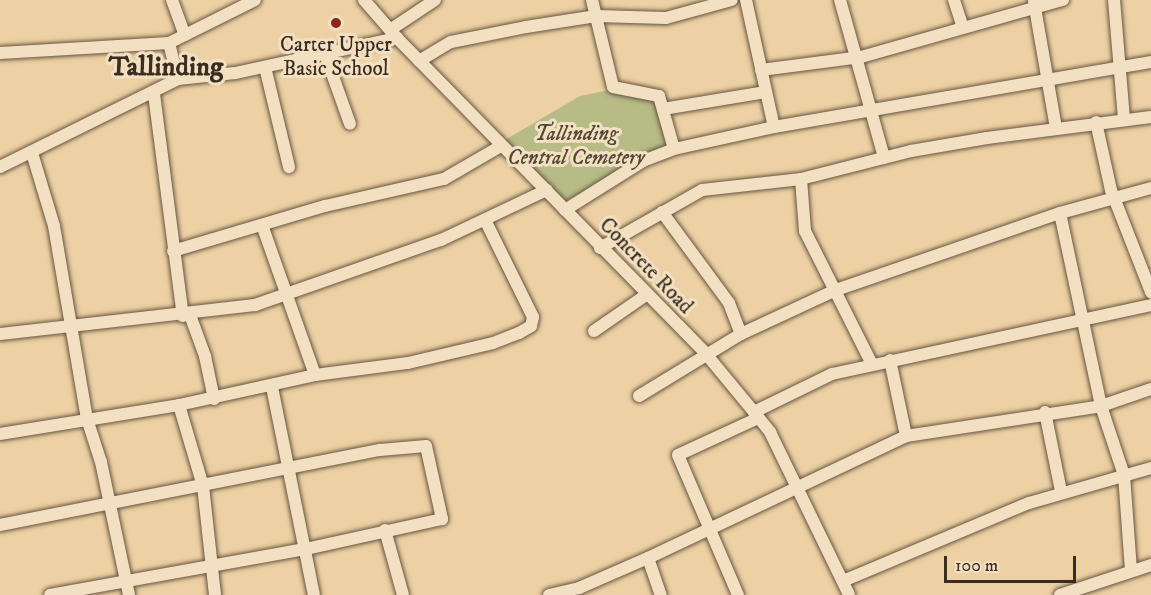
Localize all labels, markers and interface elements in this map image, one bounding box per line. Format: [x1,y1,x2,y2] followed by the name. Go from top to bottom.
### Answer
[329,16,343,30] marker: Carter Upper Basic School
[280,32,392,82] place label: Carter Upper Basic School
[109,52,223,84] district label: Tallinding
[507,121,645,171] park label: Tallinding Central Cemetery
[594,213,698,319] street label: Concrete Road
[947,544,1079,582] scale bar
[955,555,998,577] text: 100 m

